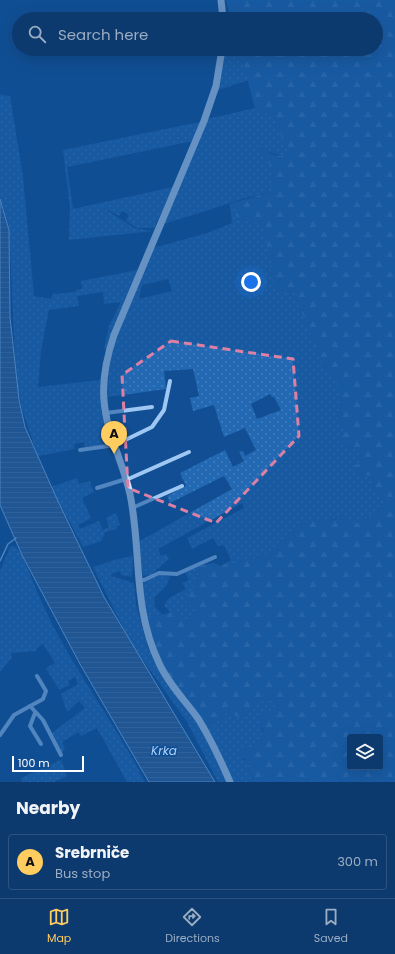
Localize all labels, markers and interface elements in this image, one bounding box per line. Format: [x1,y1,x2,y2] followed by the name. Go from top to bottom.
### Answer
[12,12,383,56] search box
[26,23,48,45] icon: search
[58,24,148,45] text: Search here
[241,272,261,292] your location
[101,421,127,454] pin: A
[347,734,383,770] map controls
[347,734,383,770] button: layers
[151,742,177,759] water label: Krka
[12,754,84,773] scale bar
[18,755,50,771] text: 100 m
[16,796,80,820] text: Nearby
[55,842,129,863] text: Srebrniče
[25,852,35,871] text: A
[337,852,378,871] text: 300 m
[55,864,110,883] text: Bus stop
[47,906,71,947] tab: Map
[165,906,220,947] tab: Directions
[314,906,348,947] tab: Saved

